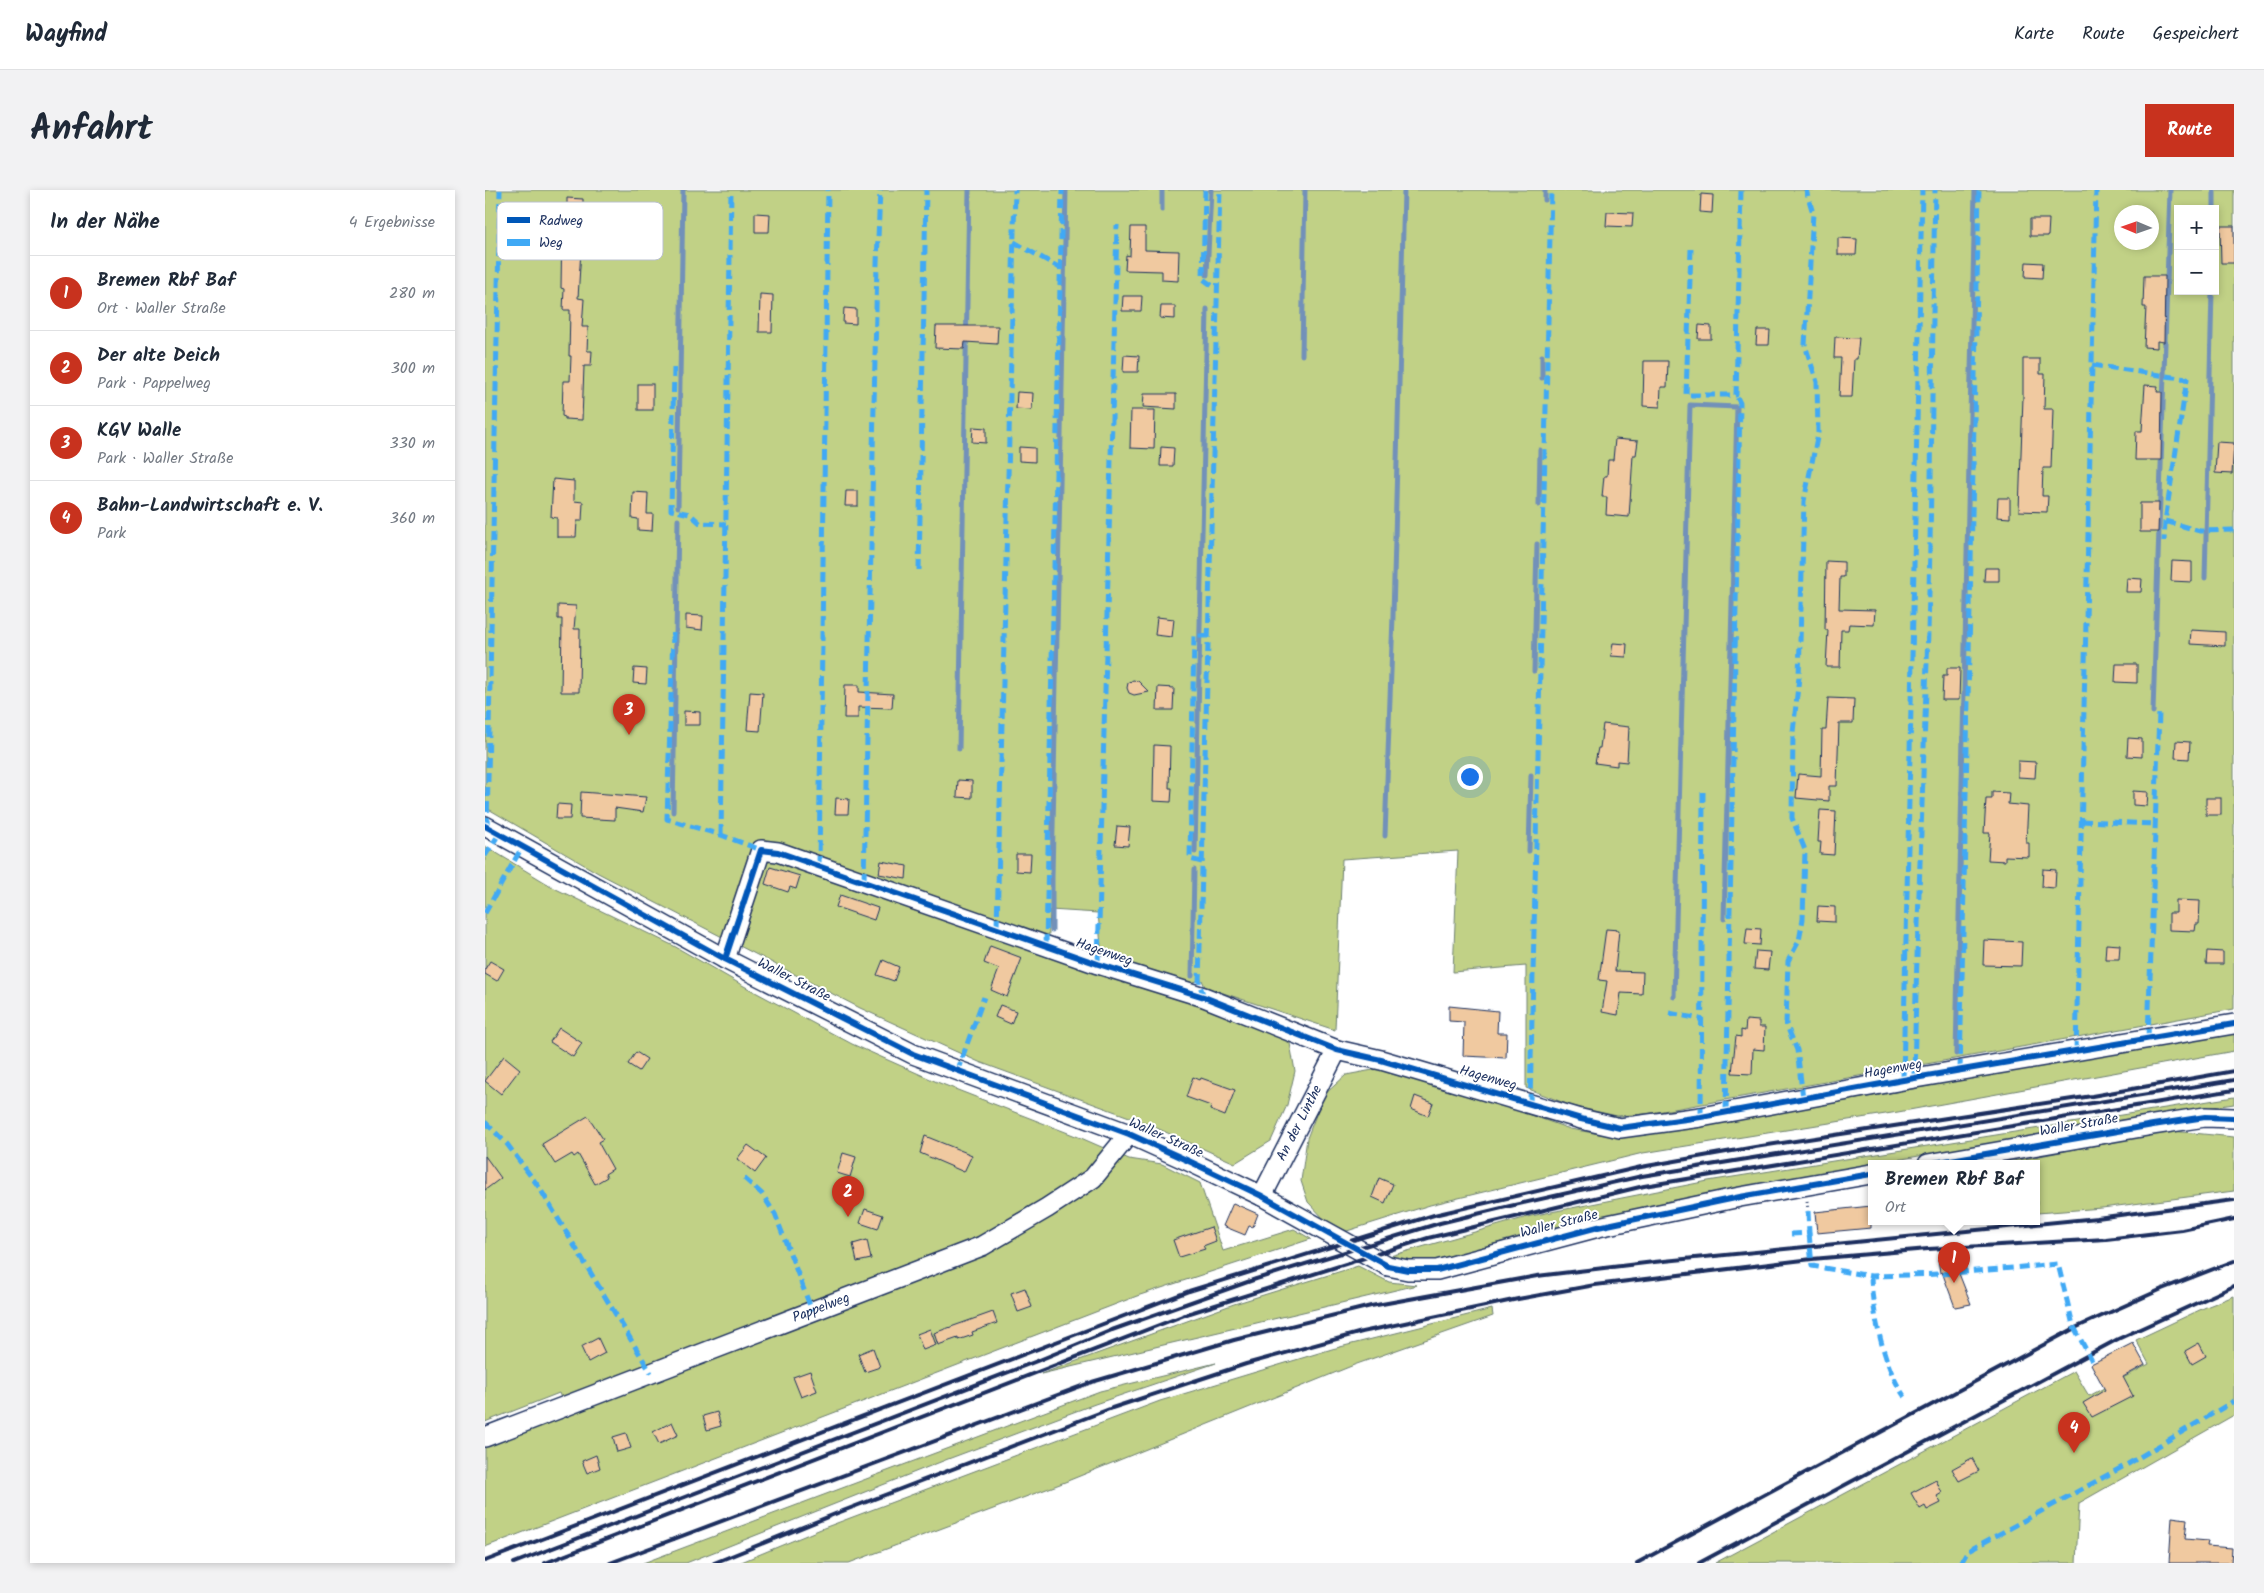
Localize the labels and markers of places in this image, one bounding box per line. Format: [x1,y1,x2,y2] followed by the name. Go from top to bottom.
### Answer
[613,694,645,735] pin: 3
[832,1176,864,1217] pin: 2
[1938,1242,1970,1283] pin: 1
[2058,1412,2090,1453] pin: 4

